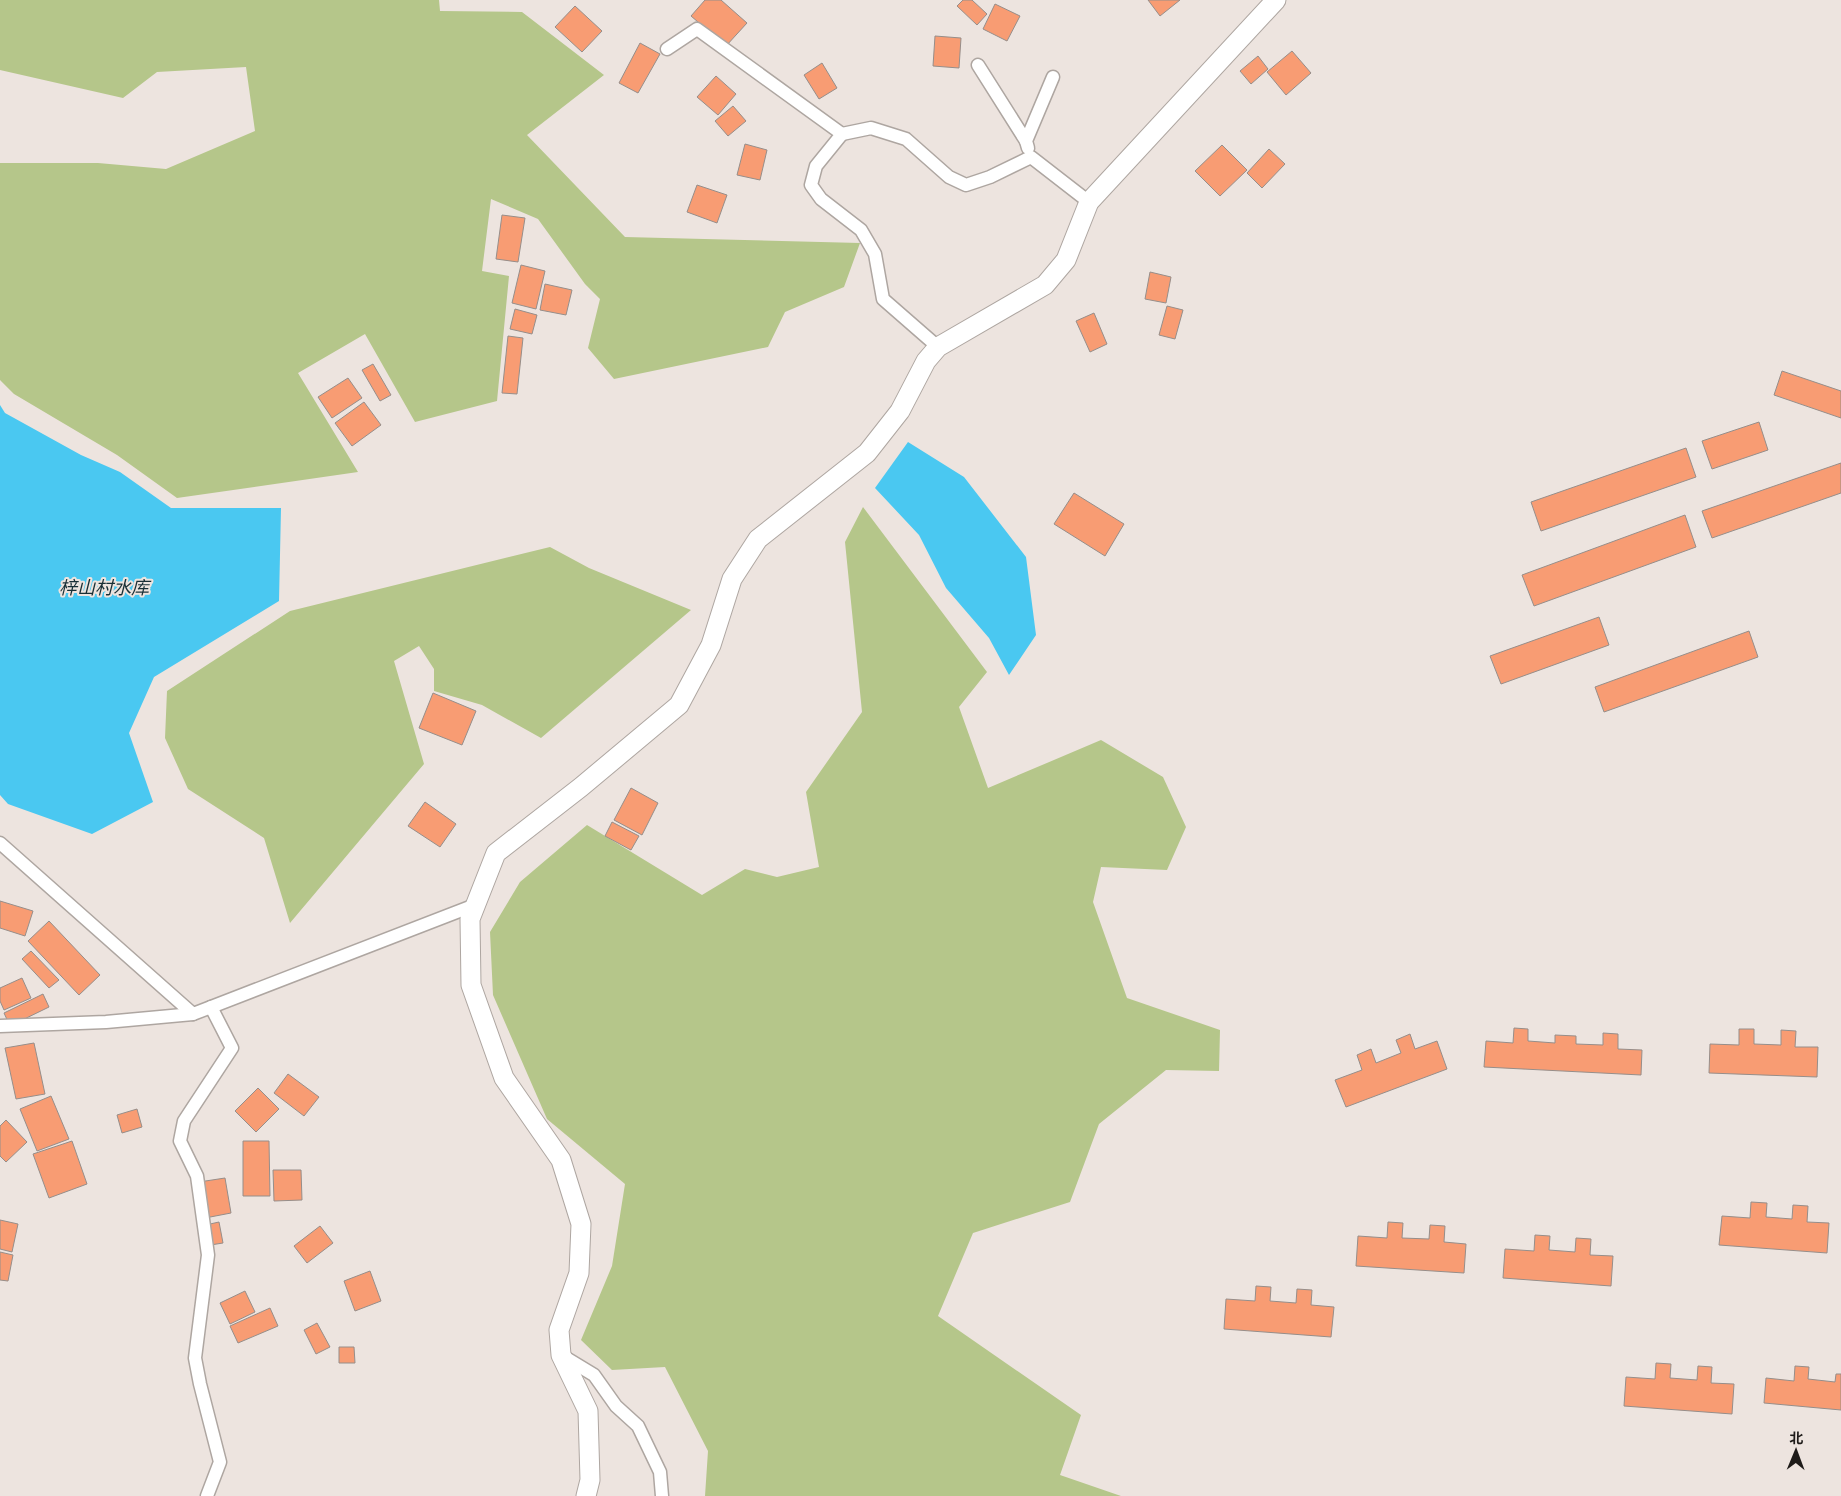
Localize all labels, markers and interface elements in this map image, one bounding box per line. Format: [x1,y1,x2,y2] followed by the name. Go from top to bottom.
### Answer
[59,577,152,597] water label: 梓山村水库
[1771,1426,1821,1476] north arrow
[1789,1430,1803,1446] text: 北

